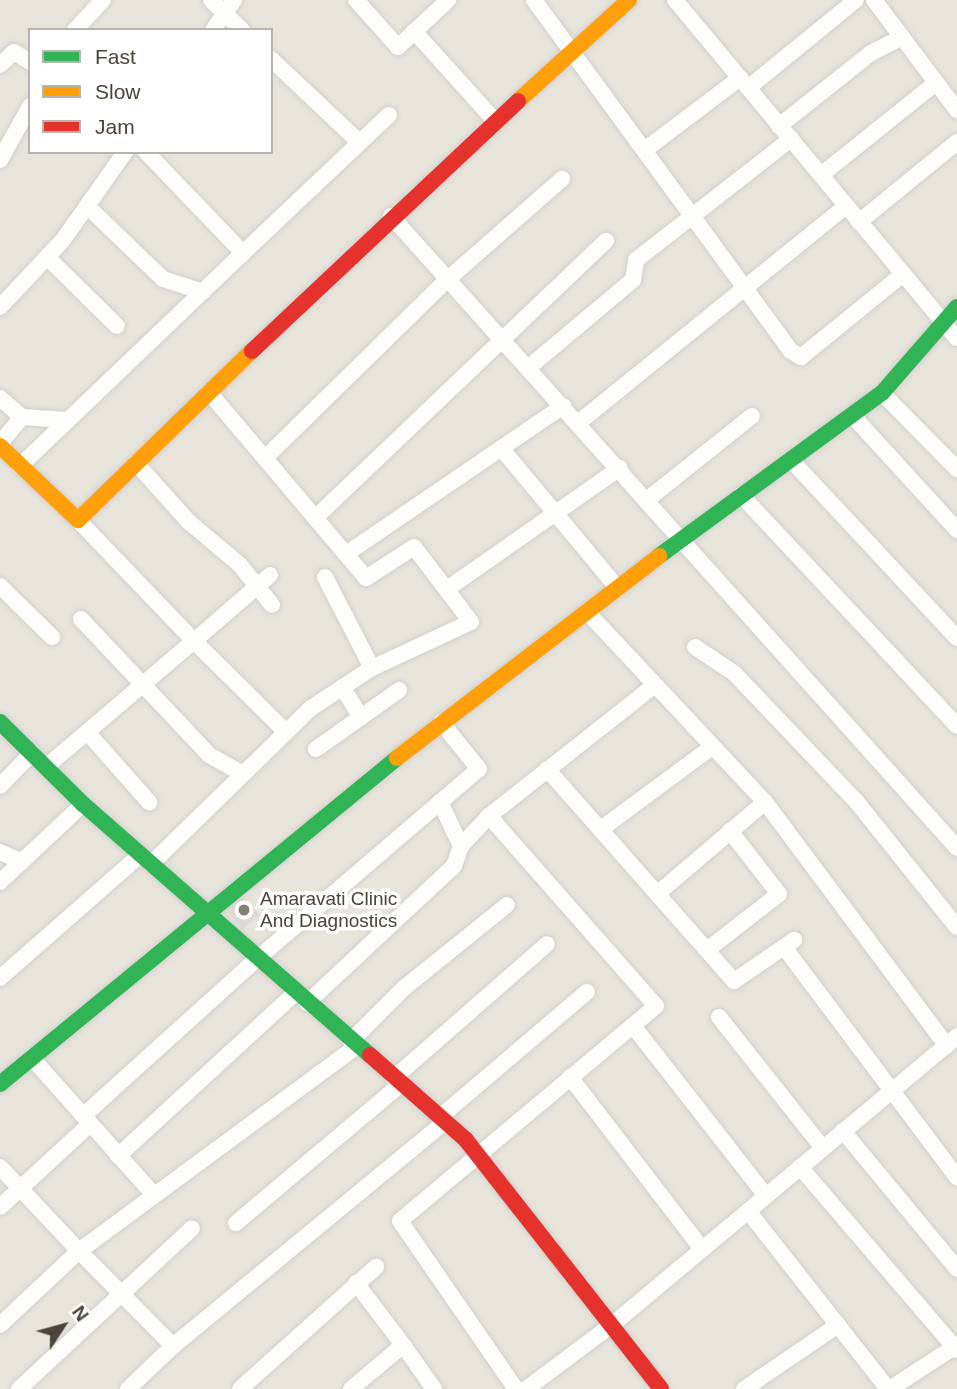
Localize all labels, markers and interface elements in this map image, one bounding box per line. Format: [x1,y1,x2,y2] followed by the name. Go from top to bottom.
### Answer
[28,28,273,154] legend
[95,45,136,68] text: Fast
[95,80,141,103] text: Slow
[95,115,135,138] text: Jam
[260,888,397,932] place label: Amaravati Clinic And Diagnostics
[234,900,254,920] marker: Amaravati Clinic And Diagnostics
[28,1291,98,1361] north arrow
[68,1302,93,1325] text: N

